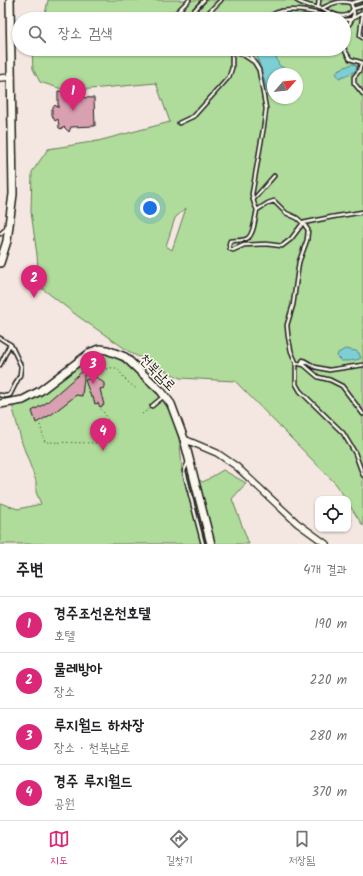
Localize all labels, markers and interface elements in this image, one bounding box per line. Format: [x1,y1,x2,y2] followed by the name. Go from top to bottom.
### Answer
[12,12,351,56] search box
[58,22,112,46] text: 장소 검색
[26,23,48,45] icon: search
[267,68,303,104] north arrow
[60,78,86,111] pin: 1
[140,198,160,218] your location
[21,265,47,298] pin: 2
[134,349,181,397] street label: 천북남로
[80,351,106,384] pin: 3
[90,418,116,451] pin: 4
[315,496,351,532] map controls
[315,496,351,532] button: locate
[16,557,43,584] text: 주변
[303,560,347,581] text: 4개 결과
[54,602,151,626] text: 경주조선온천호텔
[27,614,31,635] text: 1
[315,614,347,635] text: 190 m
[54,626,75,647] text: 호텔
[54,658,102,682] text: 물레방아
[25,670,33,691] text: 2
[310,670,347,691] text: 220 m
[54,682,75,703] text: 장소
[54,714,144,738] text: 루지월드 하차장
[25,726,33,747] text: 3
[310,726,347,747] text: 280 m
[54,738,130,759] text: 장소 · 천북남로
[54,770,132,794] text: 경주 루지월드
[25,782,33,803] text: 4
[312,782,347,803] text: 370 m
[54,794,75,815] text: 공원
[48,828,70,870] tab: 지도
[166,828,192,870] tab: 길찾기
[288,828,315,870] tab: 저장됨

